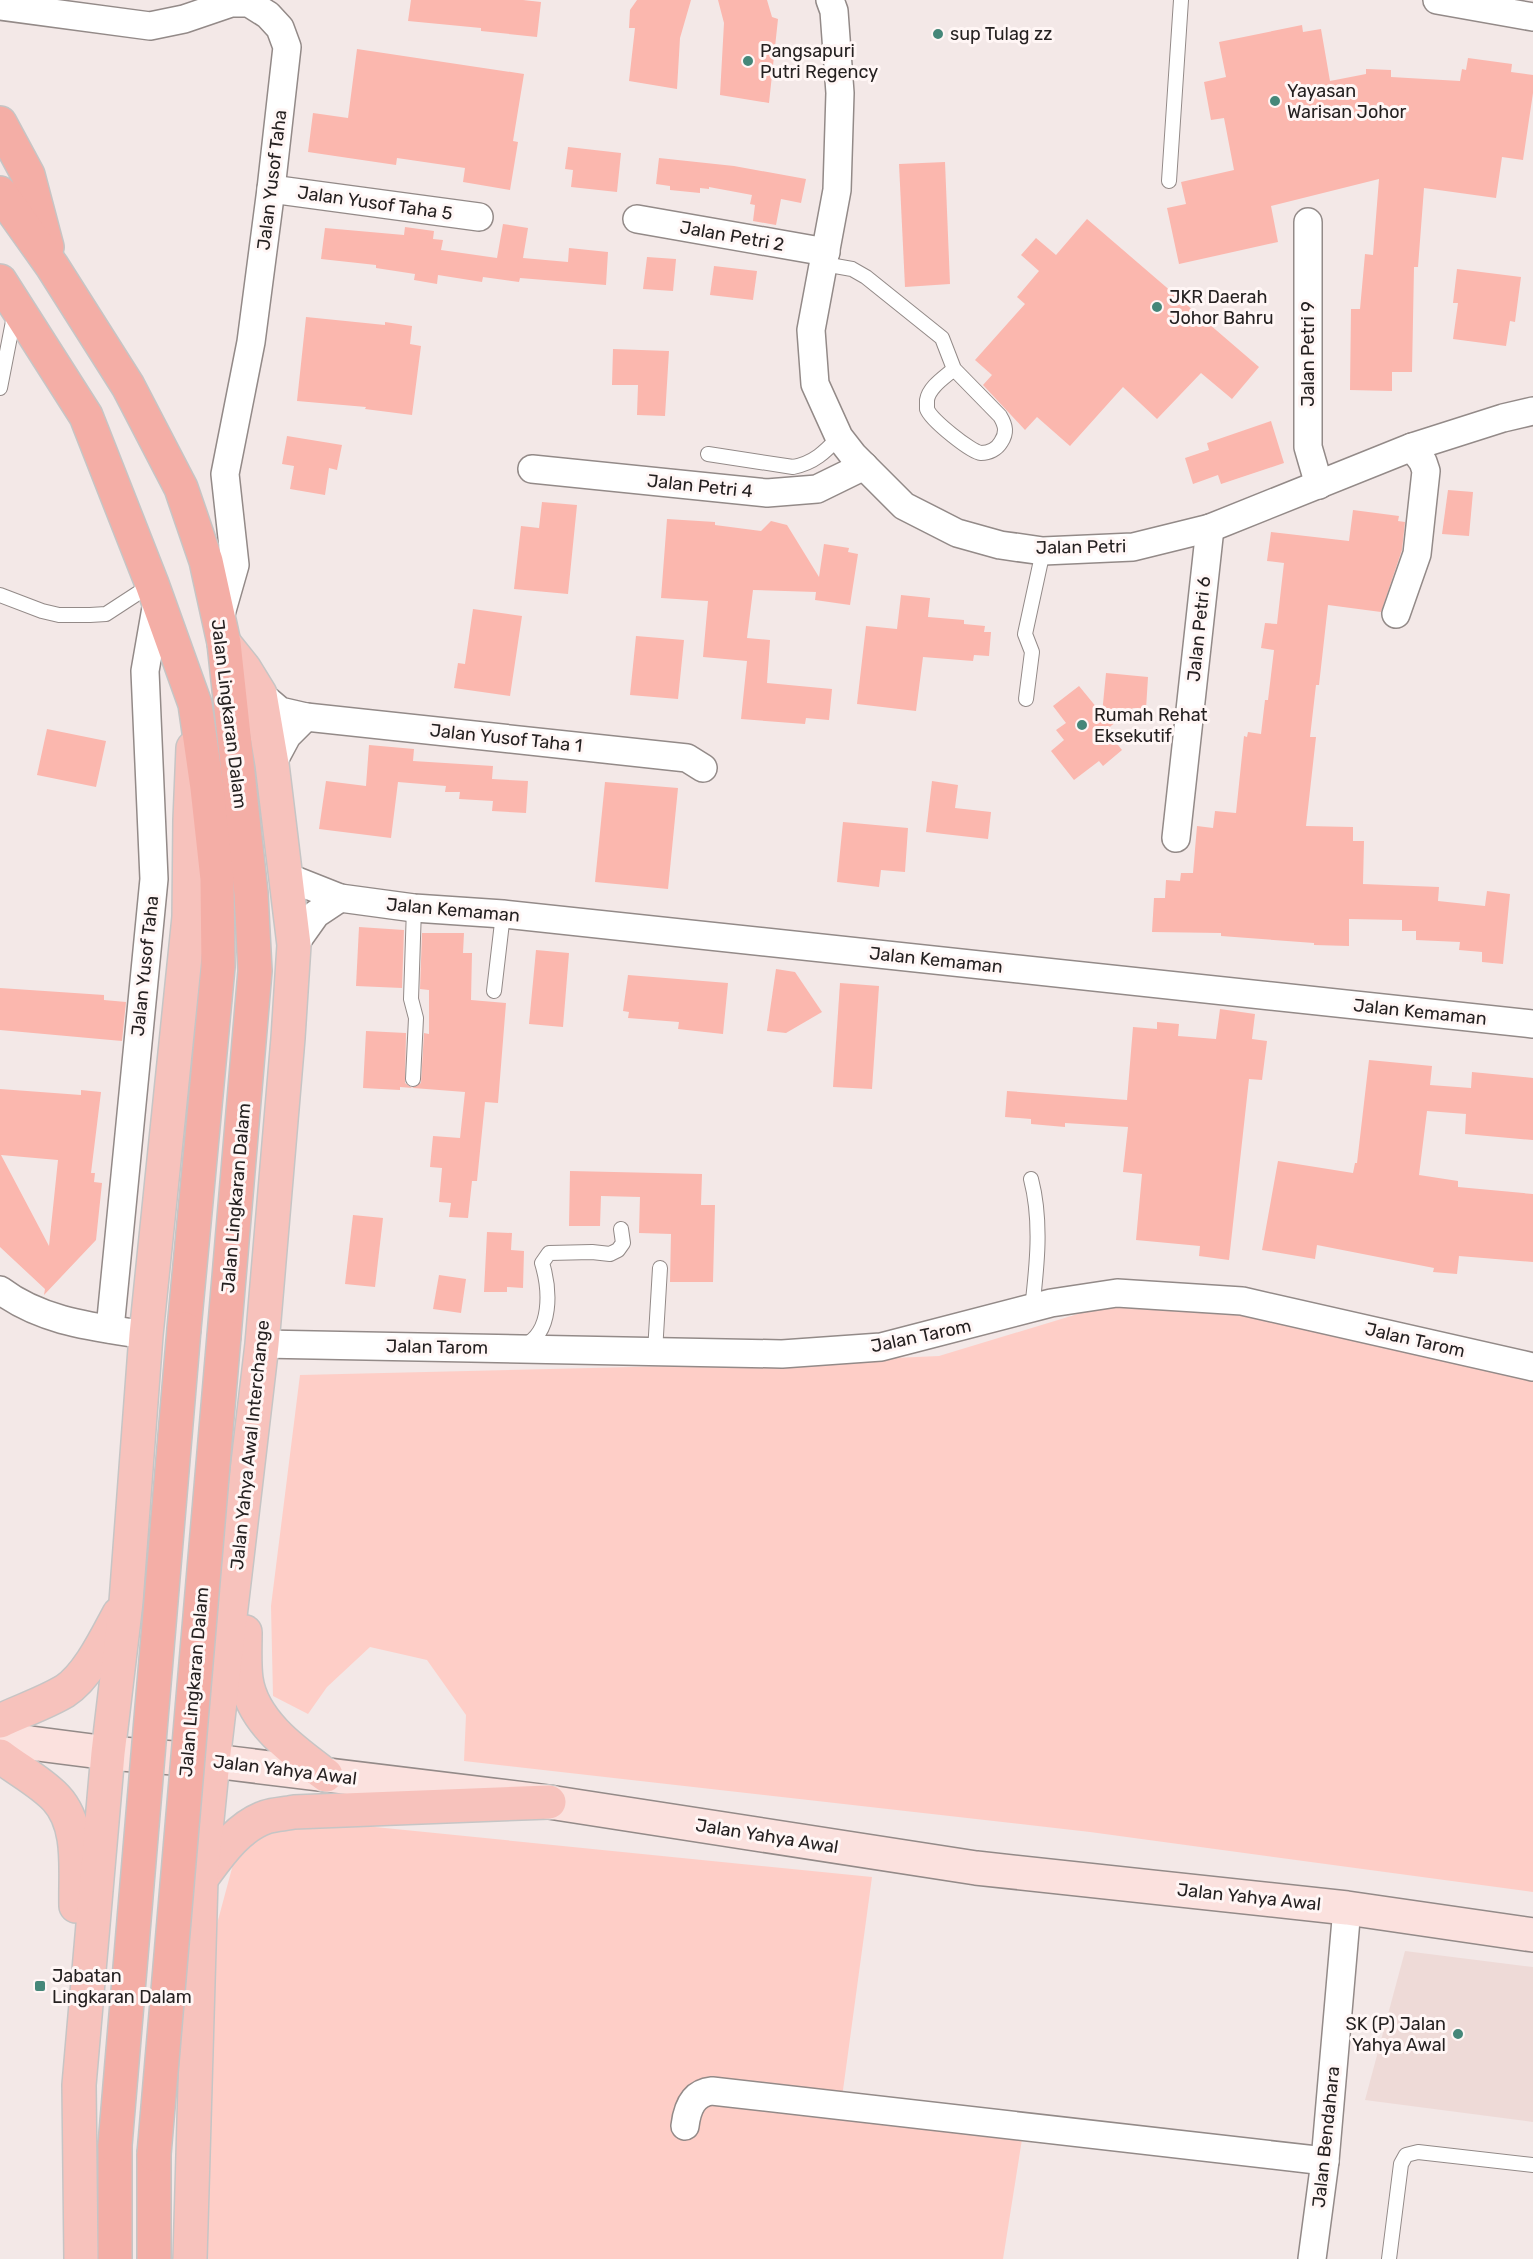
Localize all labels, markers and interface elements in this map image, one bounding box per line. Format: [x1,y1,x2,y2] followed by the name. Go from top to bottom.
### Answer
[950,23,1052,45] place label: sup Tulag zz
[931,27,945,41] marker: sup Tulag zz
[760,40,878,83] place label: Pangsapuri Putri Regency
[741,54,755,68] marker: Pangsapuri Putri Regency
[1287,80,1407,123] place label: Yayasan Warisan Johor
[1268,94,1282,108] marker: Yayasan Warisan Johor
[252,109,292,251] street label: Jalan Yusof Taha
[296,181,454,225] street label: Jalan Yusof Taha 5
[678,216,786,256] street label: Jalan Petri 2
[1169,286,1273,329] place label: JKR Daerah Johor Bahru
[1150,300,1164,314] marker: JKR Daerah Johor Bahru
[1297,301,1319,407] street label: Jalan Petri 9
[646,470,754,502] street label: Jalan Petri 4
[1036,535,1126,559] street label: Jalan Petri
[1183,575,1215,683] street label: Jalan Petri 6
[206,618,252,810] street label: Jalan Lingkaran Dalam
[1094,704,1208,747] place label: Rumah Rehat Eksekutif
[1075,718,1089,732] marker: Rumah Rehat Eksekutif
[429,719,583,757] street label: Jalan Yusof Taha 1
[385,893,521,927] street label: Jalan Kemaman
[127,895,163,1037] street label: Jalan Yusof Taha
[868,942,1004,978] street label: Jalan Kemaman
[1352,994,1488,1030] street label: Jalan Kemaman
[217,1102,255,1294] street label: Jalan Lingkaran Dalam
[869,1315,973,1357] street label: Jalan Tarom
[1363,1318,1467,1362] street label: Jalan Tarom
[226,1319,274,1571] street label: Jalan Yahya Awal Interchange
[386,1335,488,1359] street label: Jalan Tarom
[175,1586,213,1778] street label: Jalan Lingkaran Dalam
[212,1750,358,1790] street label: Jalan Yahya Awal
[694,1814,840,1858] street label: Jalan Yahya Awal
[1176,1879,1322,1915] street label: Jalan Yahya Awal
[52,1965,192,2008] place label: Jabatan Lingkaran Dalam
[33,1979,47,1993] marker: Jabatan Lingkaran Dalam
[1346,2013,1446,2056] place label: SK (P) Jalan Yahya Awal
[1451,2027,1465,2041] marker: SK (P) Jalan Yahya Awal
[1308,2065,1344,2209] street label: Jalan Bendahara

